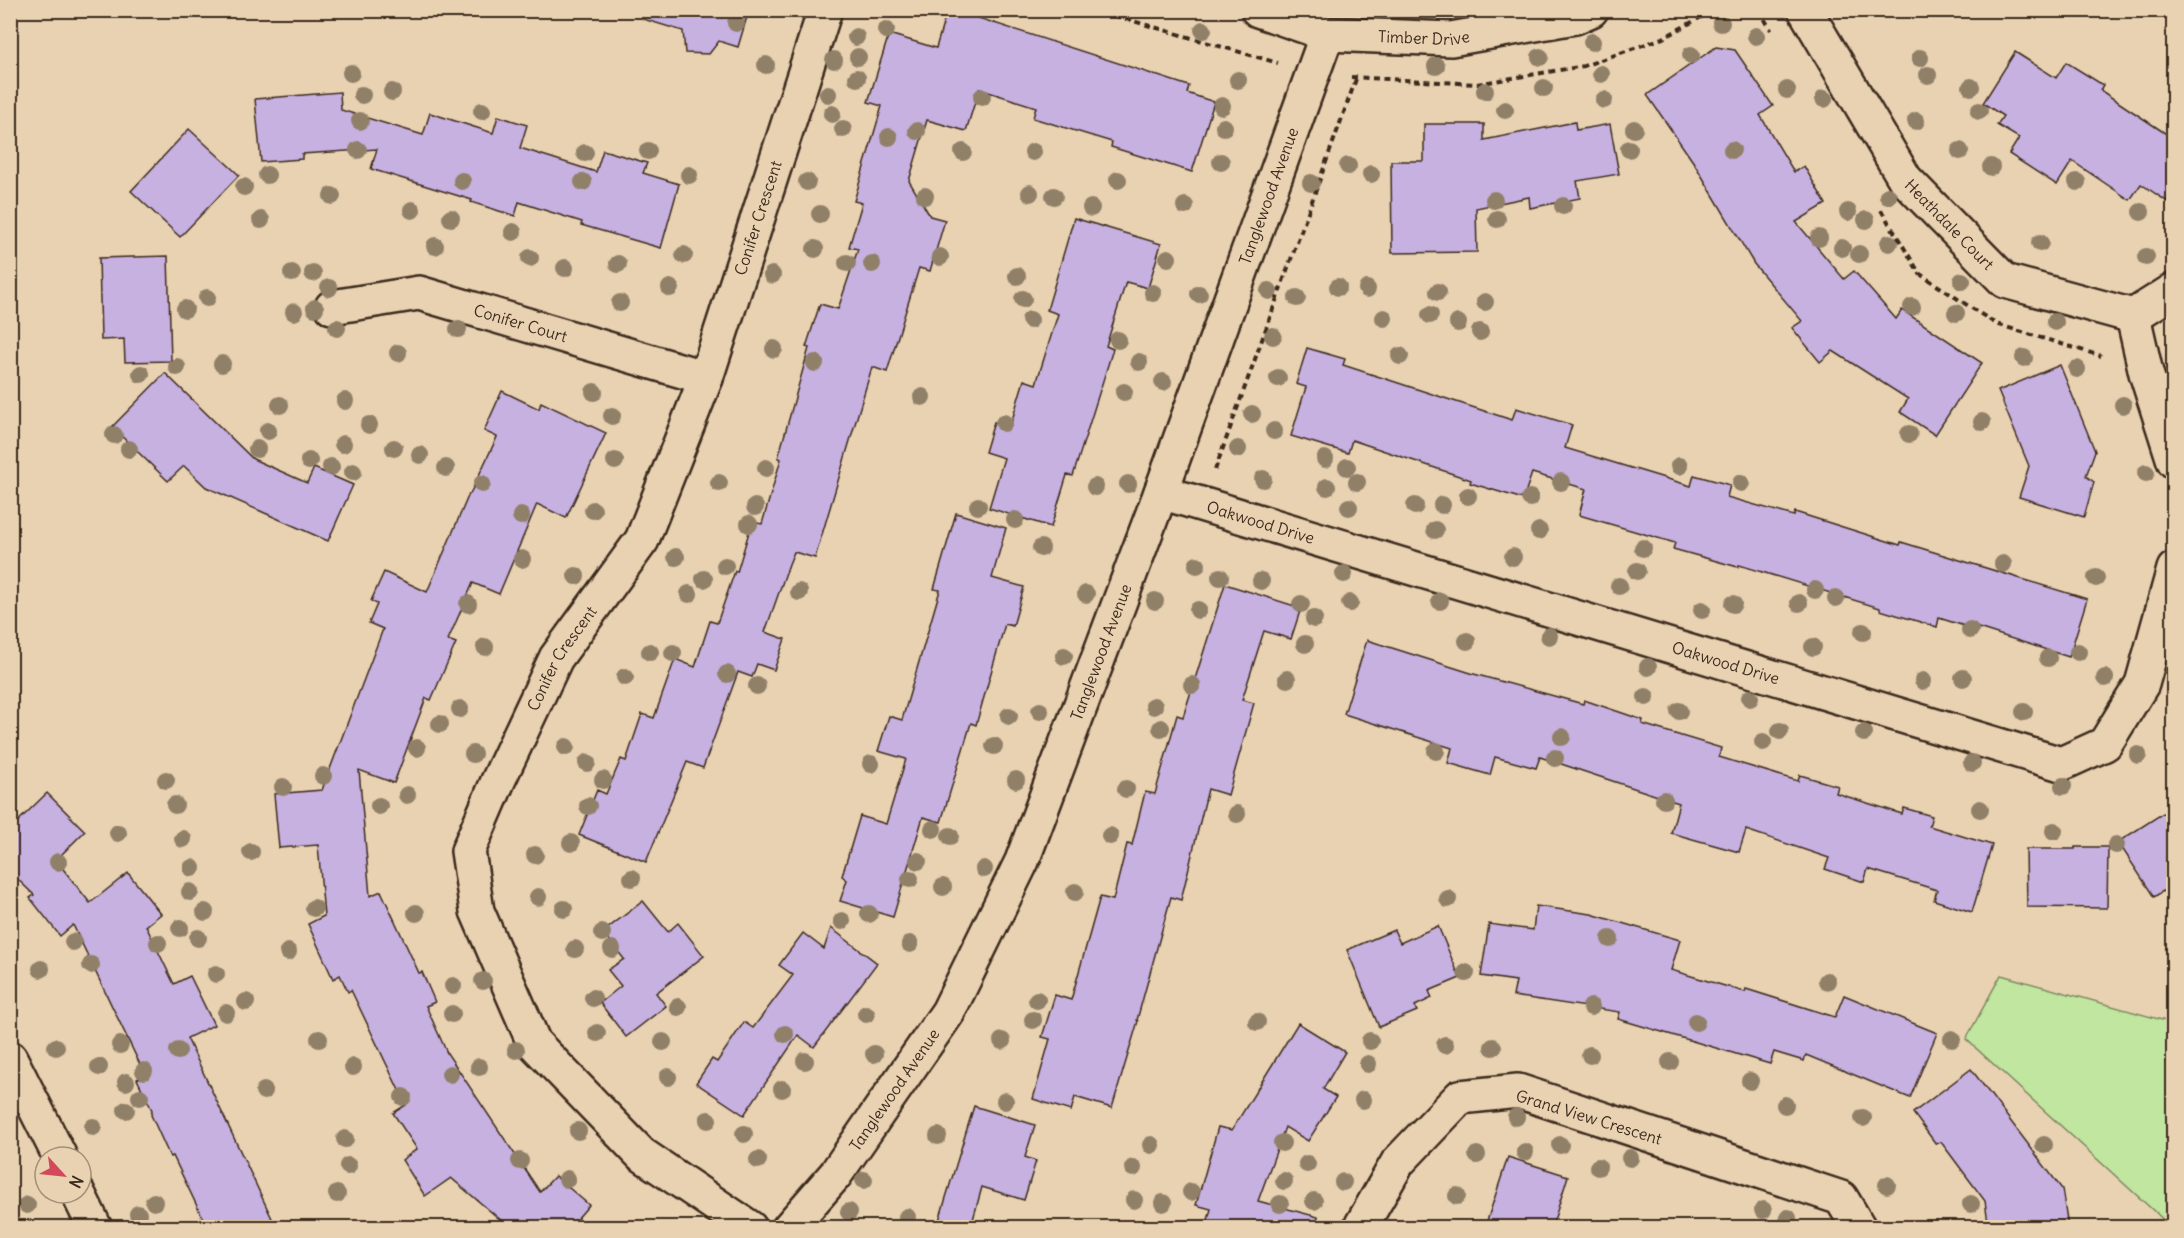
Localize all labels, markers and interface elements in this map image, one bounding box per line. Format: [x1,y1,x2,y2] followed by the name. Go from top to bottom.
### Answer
[1378,26,1471,49] street label: Timber Drive
[1234,125,1302,267] street label: Tanglewood Avenue
[730,157,786,278] street label: Conifer Crescent
[1901,175,1999,274] street label: Heathdale Court
[471,300,570,347] street label: Conifer Court
[1204,496,1317,548] street label: Oakwood Drive
[1066,581,1136,723] street label: Tanglewood Avenue
[523,601,601,714] street label: Conifer Crescent
[1670,637,1782,688] street label: Oakwood Drive
[845,1025,943,1155] street label: Tanglewood Avenue
[1514,1085,1665,1149] street label: Grand View Crescent
[33,1145,93,1205] north arrow
[65,1172,88,1191] text: N

